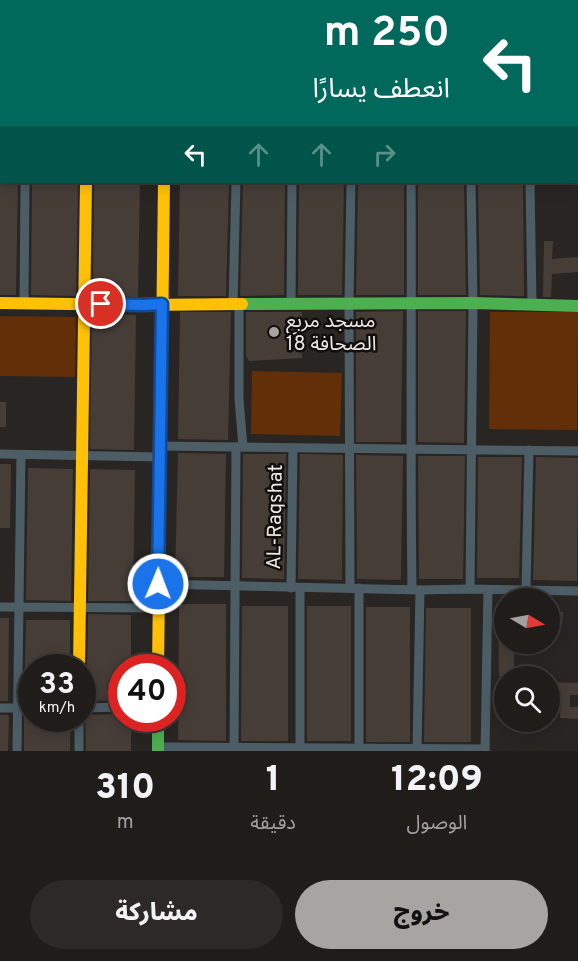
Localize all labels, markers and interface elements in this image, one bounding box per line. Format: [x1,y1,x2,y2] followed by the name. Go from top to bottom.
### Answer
[324,8,450,61] text: 250 m
[471,24,549,102] icon: left
[313,73,450,107] text: انعطف يسارًا
[179,138,212,171] icon: left
[242,138,275,171] icon: ahead
[305,138,338,171] icon: ahead
[368,138,401,171] icon: right
[75,278,126,329] pin
[84,287,117,320] icon: arrive
[286,309,377,358] place label: مسجد مربع 18 الصحافة
[267,325,281,339] marker: مسجد مربع 18 الصحافة
[262,464,290,570] street label: AL-Raqshat
[126,552,190,616] position arrow
[494,588,560,654] north arrow
[494,588,560,732] map controls
[108,654,186,732] speed limit sign: 40
[494,666,560,732] button: search
[39,667,75,704] text: 33
[39,699,75,718] text: km/h
[266,758,280,804] text: 1
[391,758,483,804] text: 12:09
[95,766,155,812] text: 310
[117,810,134,836] text: m
[250,811,296,837] text: دقيقة
[407,811,467,837] text: الوصول
[30,880,283,949] button: مشاركة
[295,880,548,949] button: خروج

